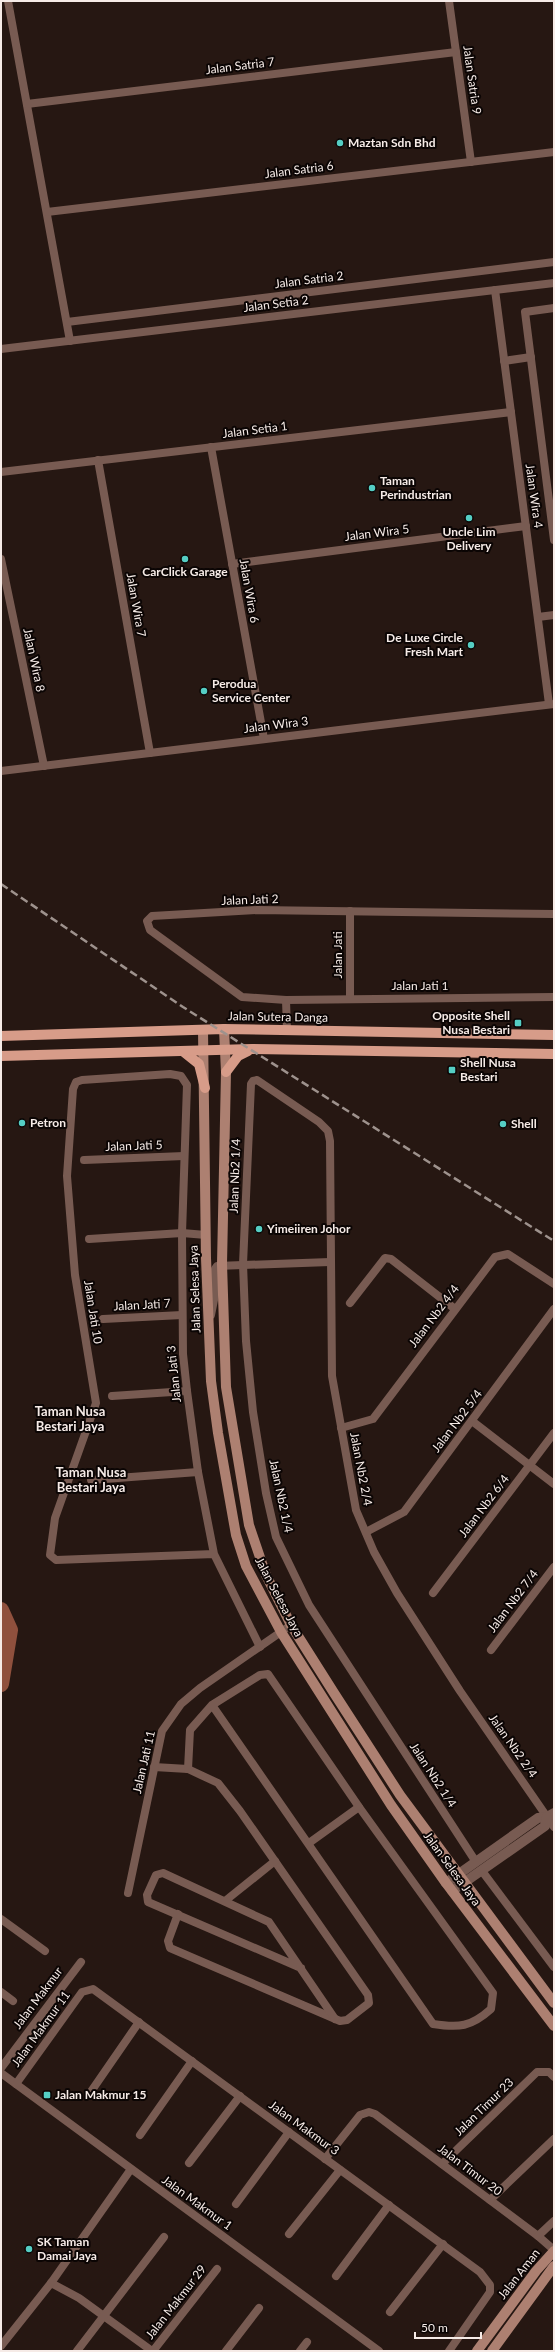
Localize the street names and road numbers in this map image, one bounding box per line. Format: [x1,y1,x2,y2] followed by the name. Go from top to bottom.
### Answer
[460,45,485,115] street label: Jalan Satria 9
[205,54,275,77] street label: Jalan Satria 7
[264,158,334,181] street label: Jalan Satria 6
[274,268,344,291] street label: Jalan Satria 2
[243,292,309,315] street label: Jalan Setia 2
[222,418,288,441] street label: Jalan Setia 1
[523,463,546,529] street label: Jalan Wira 4
[344,521,410,544] street label: Jalan Wira 5
[236,558,263,624] street label: Jalan Wira 6
[123,572,150,638] street label: Jalan Wira 7
[20,627,49,693] street label: Jalan Wira 8
[243,713,309,736] street label: Jalan Wira 3
[221,891,279,908] street label: Jalan Jati 2
[330,931,345,979] street label: Jalan Jati
[391,978,449,993] street label: Jalan Jati 1
[228,1008,328,1025] street label: Jalan Sutera Danga
[105,1137,163,1154] street label: Jalan Jati 5
[226,1138,243,1213] street label: Jalan Nb2 1/4
[185,1245,204,1333] street label: Jalan Selesa Jaya
[81,1279,106,1345] street label: Jalan Jati 10
[405,1281,462,1350] street label: Jalan Nb2 4/4
[113,1296,171,1313] street label: Jalan Jati 7
[163,1345,184,1403] street label: Jalan Jati 3
[428,1386,485,1455] street label: Jalan Nb2 5/4
[347,1431,376,1507] street label: Jalan Nb2 2/4
[266,1458,297,1534] street label: Jalan Nb2 1/4
[455,1471,512,1540] street label: Jalan Nb2 6/4
[252,1554,307,1639] street label: Jalan Selesa Jaya
[484,1566,541,1635] street label: Jalan Nb2 7/4
[486,1711,541,1781] street label: Jalan Nb2 2/4
[129,1729,158,1795] street label: Jalan Jati 11
[407,1739,460,1810] street label: Jalan Nb2 1/4
[421,1829,484,1909] street label: Jalan Selesa Jaya
[10,1963,66,2031] street label: Jalan Makmur
[8,1988,73,2070] street label: Jalan Makmur 11
[451,2075,516,2139] street label: Jalan Timur 23
[266,2097,342,2158] street label: Jalan Makmur 3
[435,2141,505,2199] street label: Jalan Timur 20
[159,2172,235,2233] street label: Jalan Makmur 1
[494,2246,543,2302] street label: Jalan Aman
[142,2262,209,2342] street label: Jalan Makmur 29

